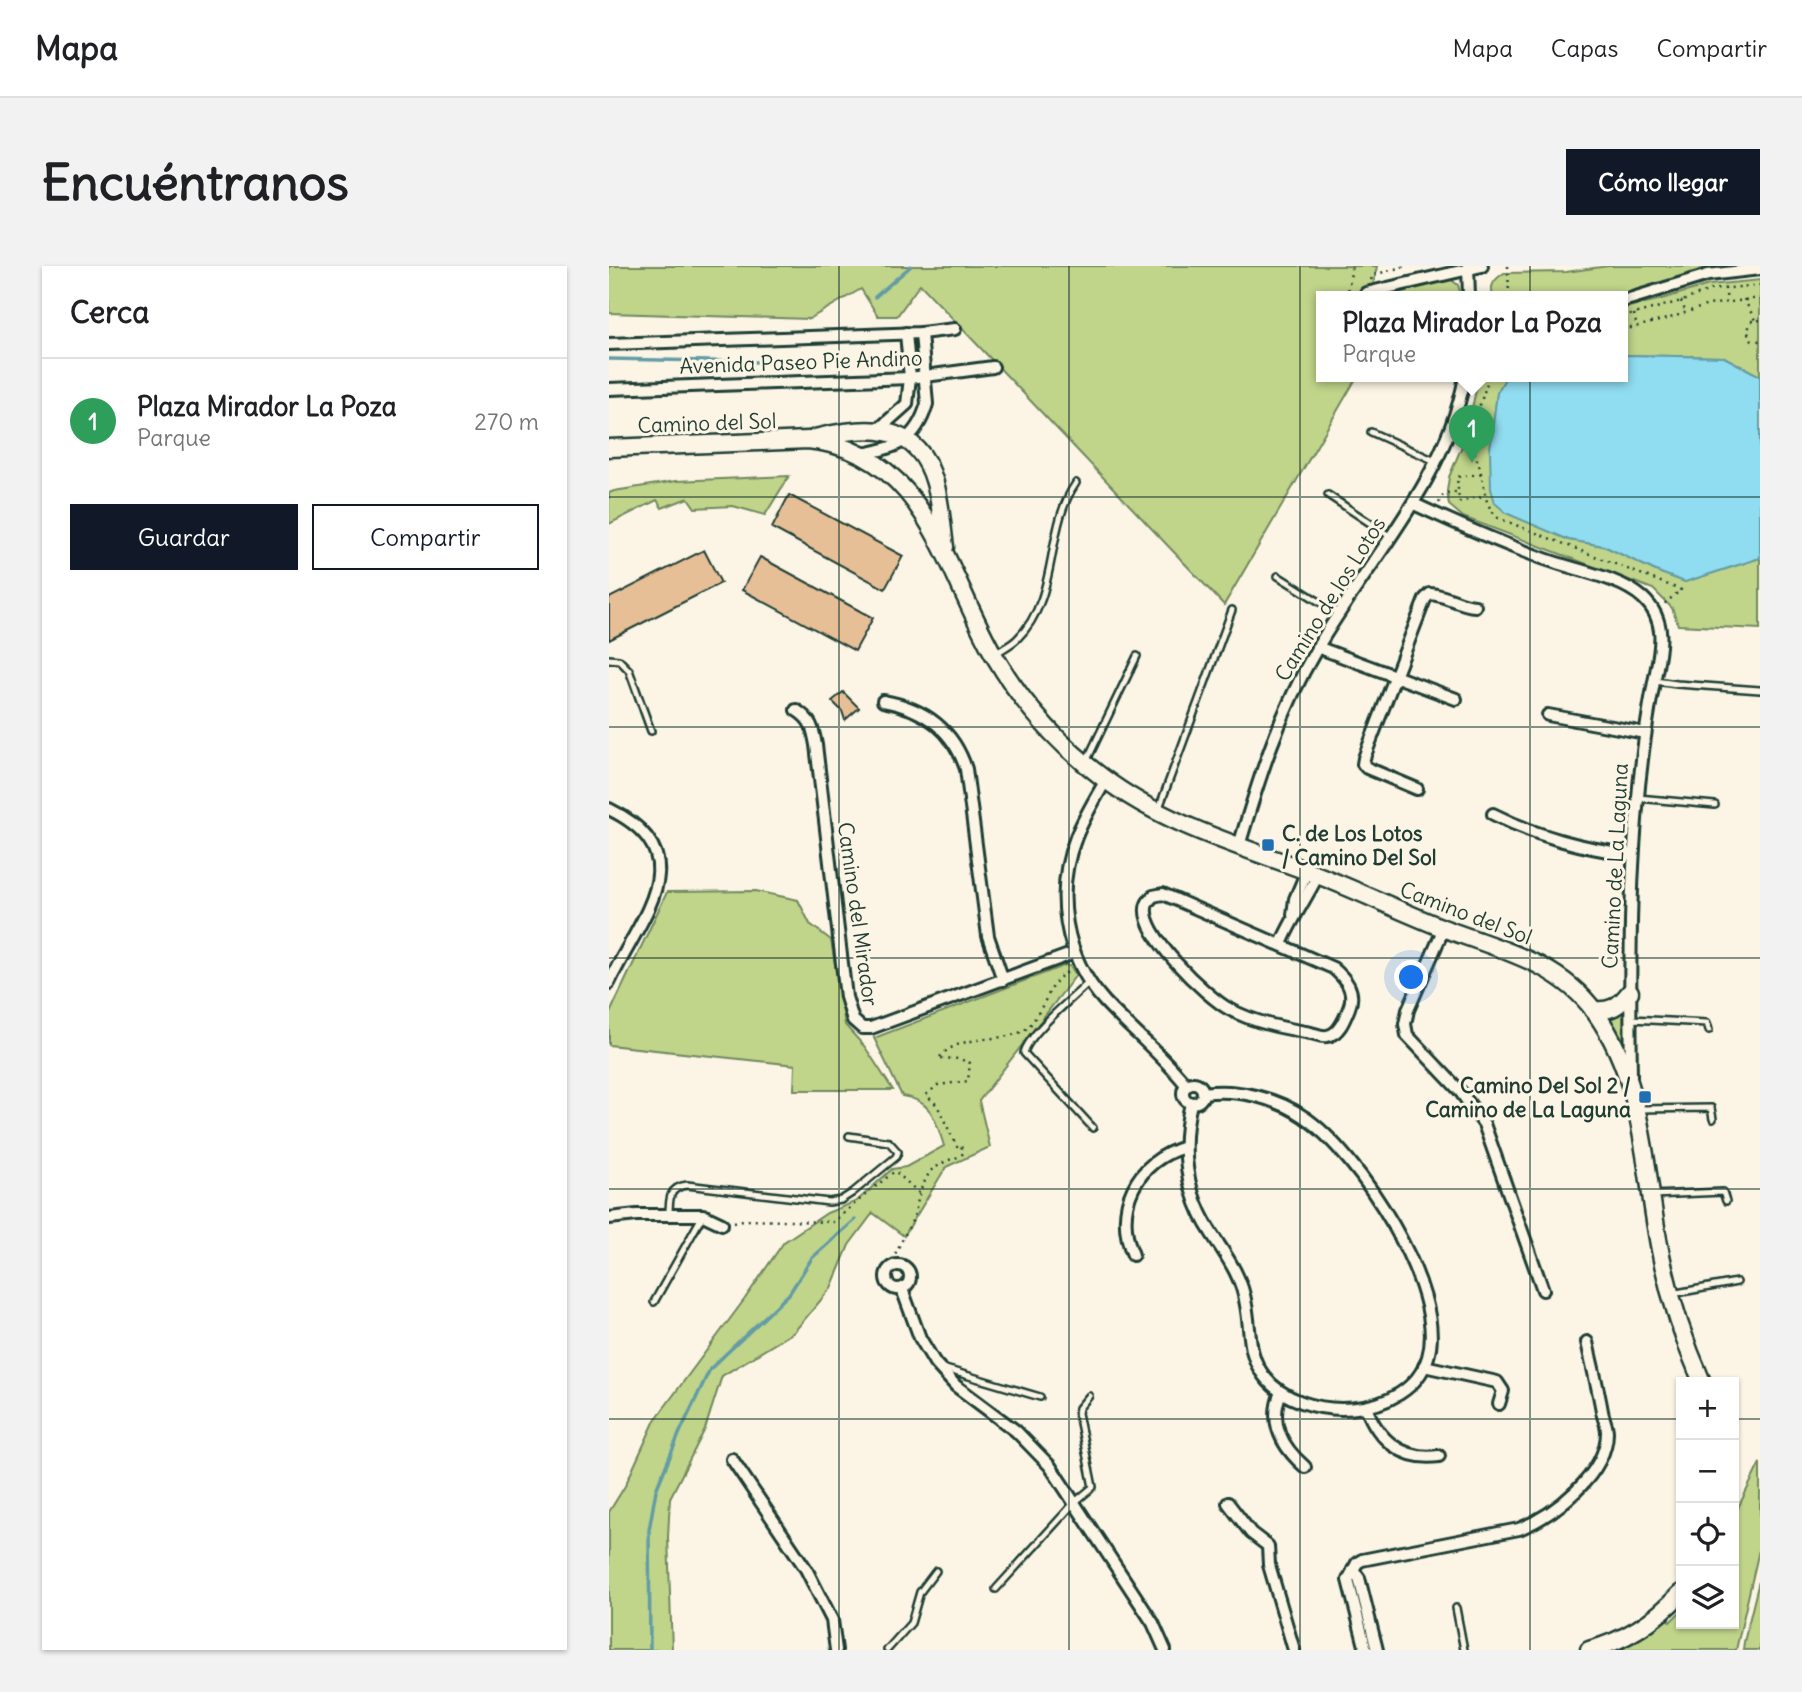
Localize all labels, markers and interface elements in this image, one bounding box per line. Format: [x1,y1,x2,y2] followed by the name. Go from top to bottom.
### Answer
[35,27,118,69] text: Mapa
[1452,33,1513,63] text: Mapa
[1551,33,1618,63] text: Capas
[1656,33,1767,63] text: Compartir
[1566,149,1760,215] button: Cómo llegar
[42,152,349,213] text: Encuéntranos
[1316,291,1628,382] popup
[70,293,149,331] text: Cerca
[1342,306,1602,339] text: Plaza Mirador La Poza
[1342,339,1416,368] text: Parque
[679,344,923,380] street label: Avenida Paseo Pie Andino
[137,390,397,423] text: Plaza Mirador La Poza
[1449,405,1495,463] pin: 1
[88,407,98,436] text: 1
[474,407,539,436] text: 270 m
[637,407,777,439] street label: Camino del Sol
[137,423,211,452] text: Parque
[70,504,298,570] button: Guardar
[312,504,539,570] button: Compartir
[1269,512,1391,686] street label: Camino de los Lotos
[1596,762,1634,970] street label: Camino de La Laguna
[832,820,884,1008] street label: Camino del Mirador
[1282,820,1436,871] place label: C. de Los Lotos / Camino Del Sol
[1260,837,1276,853] marker: C. de Los Lotos / Camino Del Sol
[1396,875,1536,951] street label: Camino del Sol
[1394,960,1428,994] your location
[1425,1072,1631,1123] place label: Camino Del Sol 2 / Camino de La Laguna
[1637,1089,1653,1105] marker: Camino Del Sol 2 / Camino de La Laguna
[1676,1377,1739,1629] map controls
[1676,1377,1739,1440] button: +
[1676,1440,1739,1503] button: −
[1676,1503,1739,1566] button: locate
[1676,1566,1739,1629] button: layers

